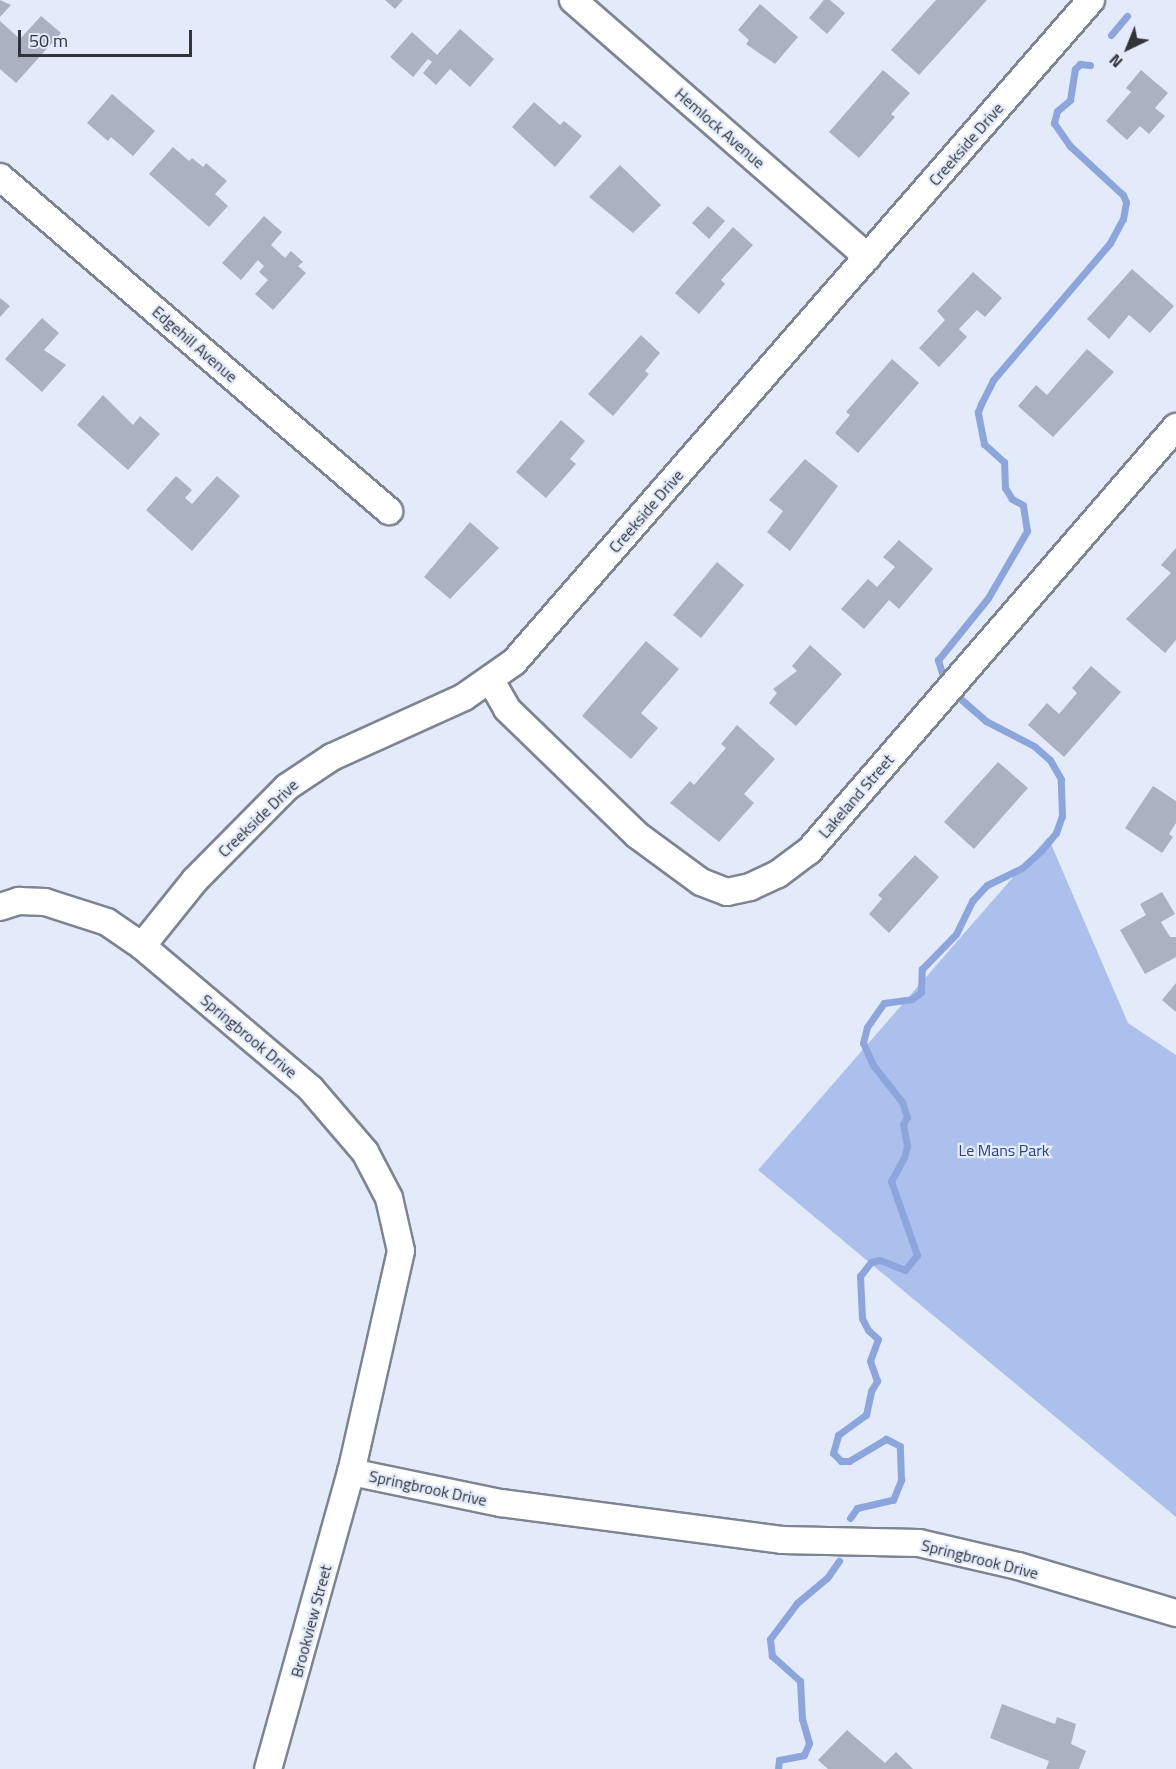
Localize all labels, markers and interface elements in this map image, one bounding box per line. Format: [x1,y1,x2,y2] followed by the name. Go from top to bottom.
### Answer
[21,18,195,56] scale bar
[1098,18,1158,78] north arrow
[29,27,68,54] text: 50 m
[1103,49,1128,74] text: N
[671,84,769,172] street label: Hemlock Avenue
[925,99,1007,189] street label: Creekside Drive
[149,302,241,386] street label: Edgehill Avenue
[605,466,687,556] street label: Creekside Drive
[814,750,898,842] street label: Lakeland Street
[214,775,302,861] street label: Creekside Drive
[197,990,301,1082] street label: Springbrook Drive
[959,1140,1049,1160] park label: Le Mans Park
[367,1466,489,1510] street label: Springbrook Drive
[920,1535,1040,1583] street label: Springbrook Drive
[287,1563,335,1679] street label: Brookview Street

